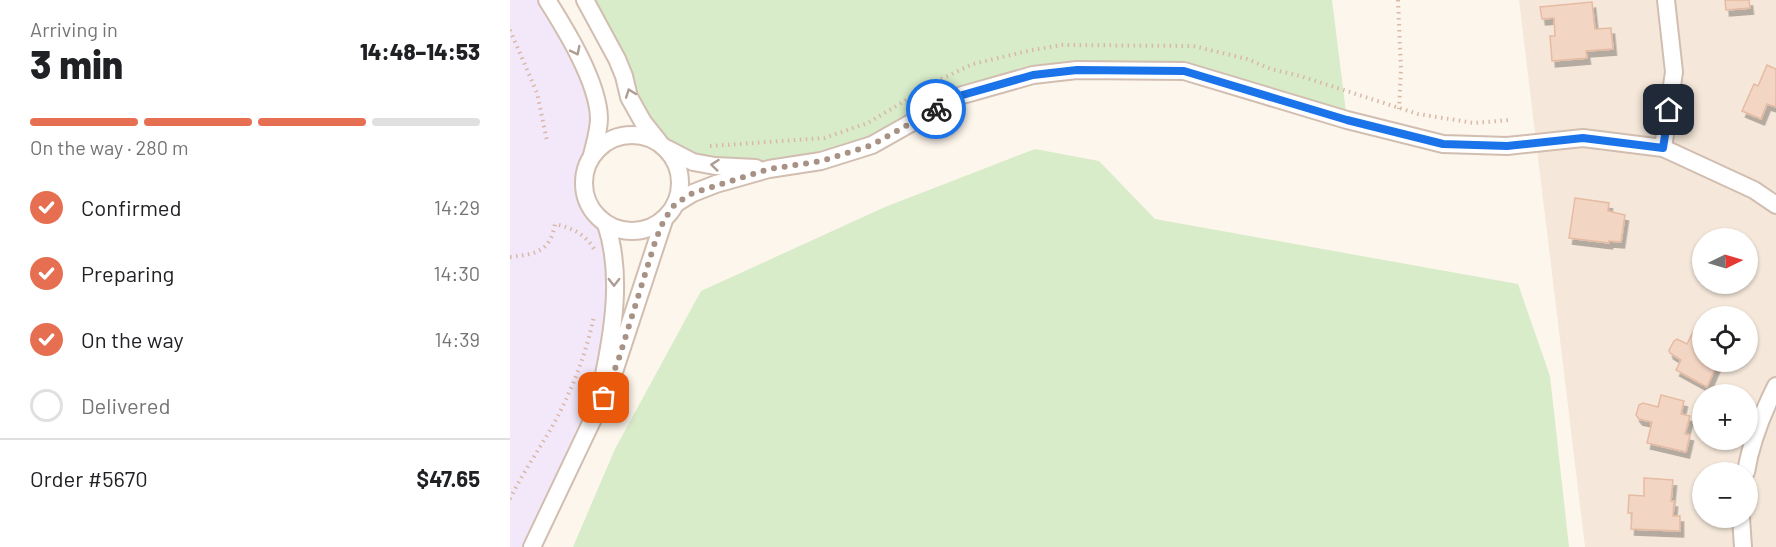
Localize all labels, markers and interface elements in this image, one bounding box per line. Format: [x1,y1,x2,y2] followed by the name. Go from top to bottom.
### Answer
[30,17,118,41] text: Arriving in
[360,38,480,64] text: 14:48–14:53
[30,40,123,87] text: 3 min
[569,44,580,55] one-way arrow
[906,79,966,139] courier
[1643,84,1694,135] pin
[624,89,637,99] one-way arrow
[920,93,953,126] icon: bike
[1652,93,1685,126] icon: home
[30,135,189,159] text: On the way · 280 m
[711,160,720,172] one-way arrow
[30,191,63,224] icon: check
[81,194,181,220] text: Confirmed
[434,195,480,219] text: 14:29
[1692,228,1758,294] north arrow
[1692,228,1758,528] map controls
[30,257,63,290] icon: check
[81,260,174,286] text: Preparing
[434,261,480,285] text: 14:30
[608,277,620,286] one-way arrow
[1692,306,1758,372] button: locate
[30,323,63,356] icon: check
[81,326,184,352] text: On the way
[434,327,480,351] text: 14:39
[578,372,629,423] pin
[587,381,620,414] icon: bag
[1692,384,1758,450] button: +
[81,392,170,418] text: Delivered
[1692,462,1758,528] button: −
[30,465,148,491] text: Order #5670
[417,465,480,491] text: $47.65

